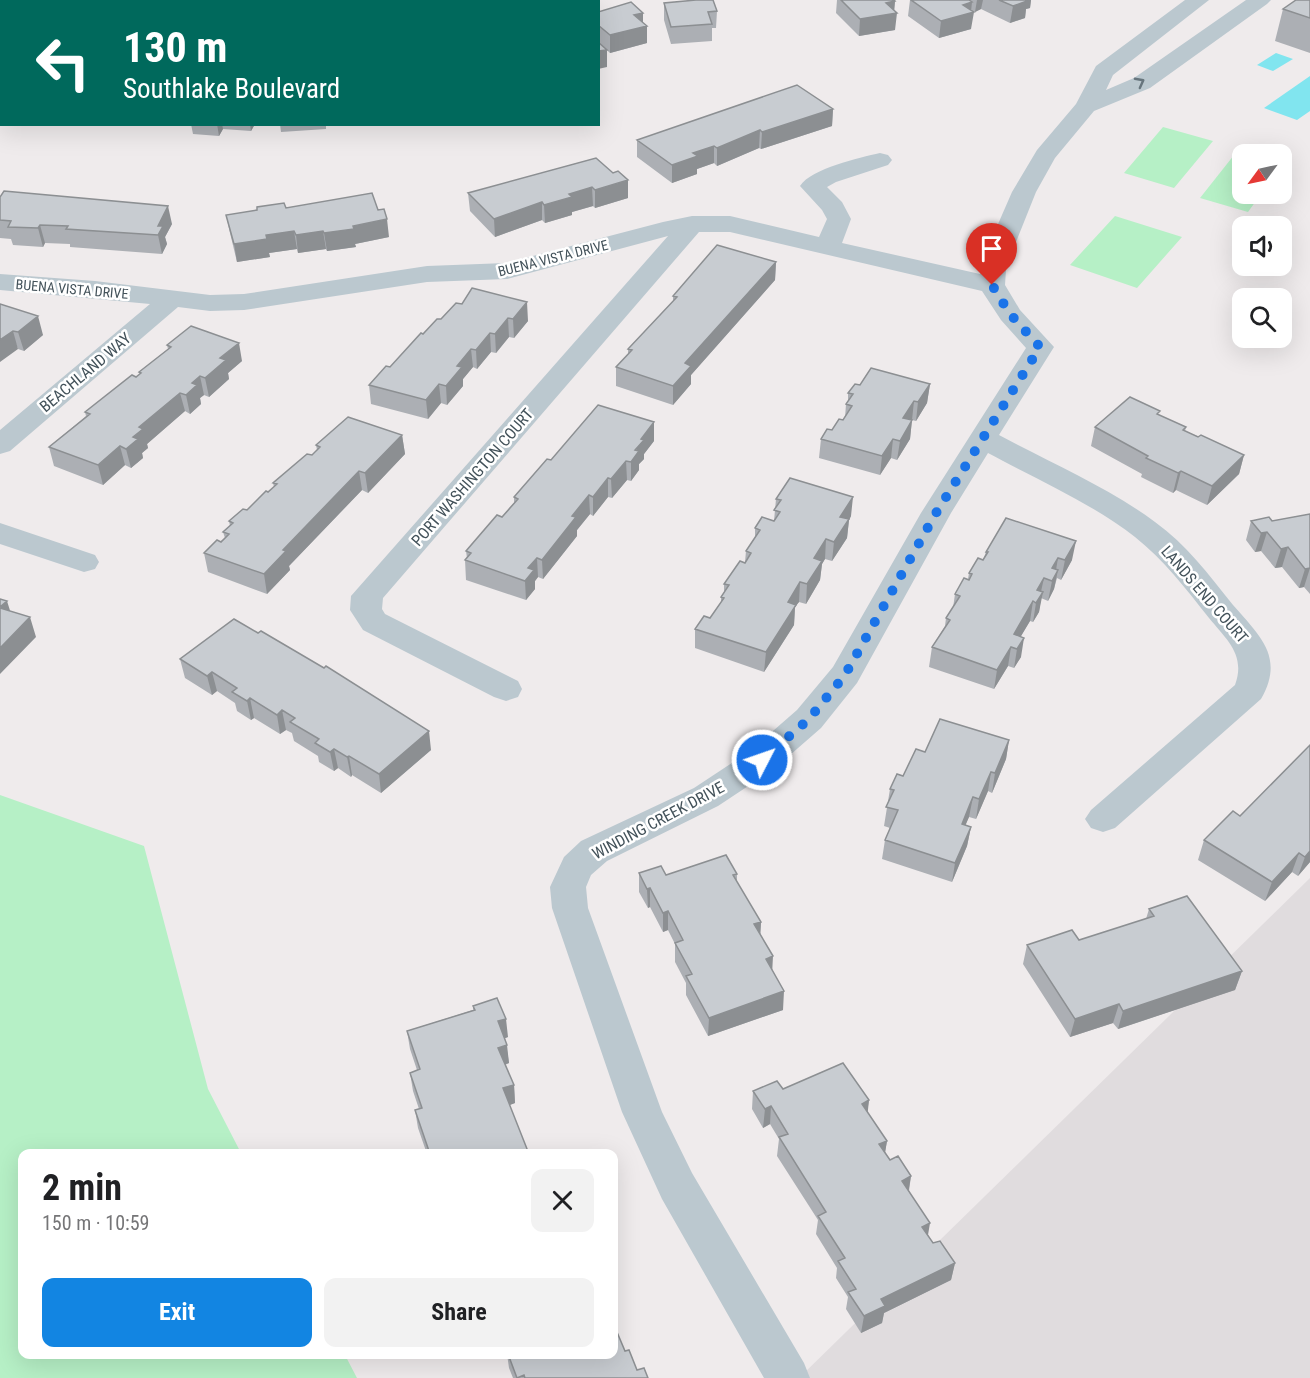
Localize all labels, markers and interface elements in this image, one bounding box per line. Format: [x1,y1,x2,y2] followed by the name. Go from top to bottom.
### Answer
[123,23,228,72] text: 130 m
[24,24,102,102] icon: left
[123,73,340,105] text: Southlake Boulevard
[1134,78,1145,90] one-way arrow
[1232,144,1292,204] north arrow
[1232,144,1292,348] map controls
[1232,216,1292,276] button: sound
[966,223,1017,285] pin
[975,232,1008,265] icon: arrive
[496,237,610,279] street label: BUENA VISTA DRIVE
[15,276,129,302] street label: BUENA VISTA DRIVE
[1232,288,1292,348] button: search
[36,328,135,416] street label: BEACHLAND WAY
[408,405,537,550] street label: PORT WASHINGTON COURT
[1157,542,1252,647] street label: LANDS END COURT
[730,728,794,792] position arrow
[589,778,727,863] street label: WINDING CREEK DRIVE
[42,1167,122,1209] text: 2 min
[531,1169,594,1232] button: close
[42,1211,149,1235] text: 150 m · 10:59
[42,1278,312,1347] button: Exit
[324,1278,594,1347] button: Share

